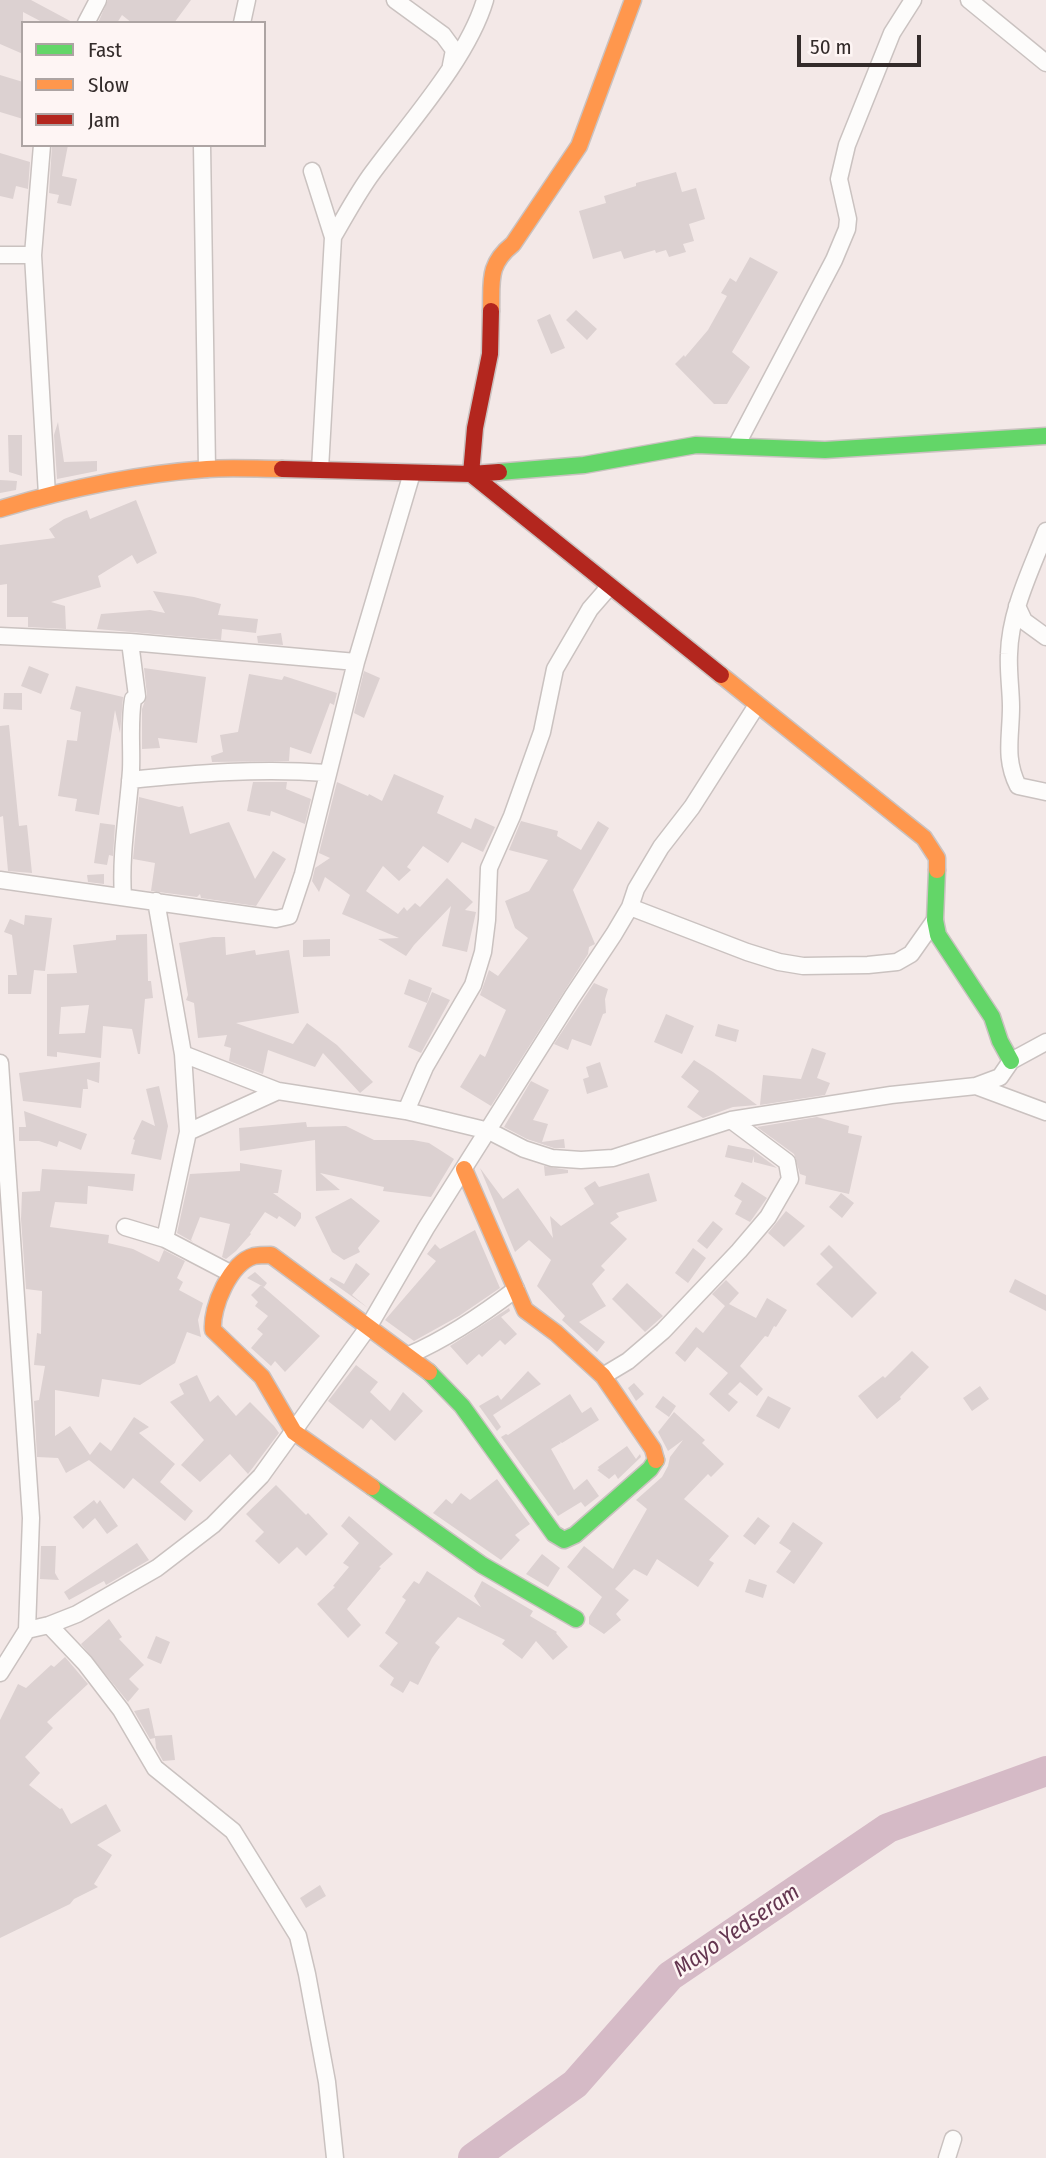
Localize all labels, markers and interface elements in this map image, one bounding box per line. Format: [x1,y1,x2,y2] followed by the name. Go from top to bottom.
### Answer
[21,21,266,147] legend
[801,21,925,65] scale bar
[810,34,852,60] text: 50 m
[88,37,122,63] text: Fast
[88,72,129,98] text: Slow
[88,107,120,133] text: Jam
[669,1879,805,1983] water label: Mayo Yedseram

